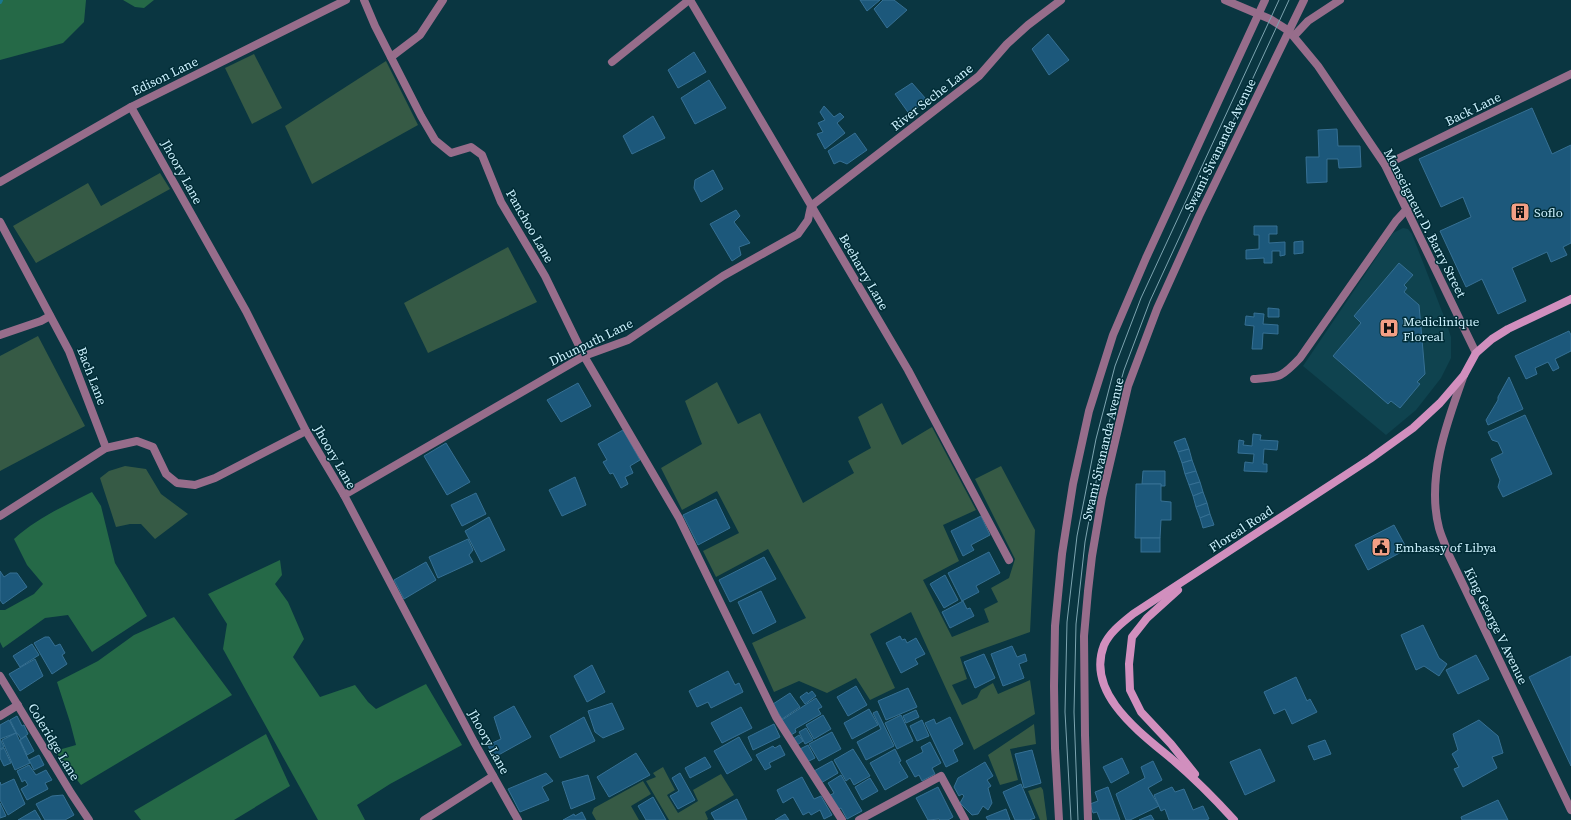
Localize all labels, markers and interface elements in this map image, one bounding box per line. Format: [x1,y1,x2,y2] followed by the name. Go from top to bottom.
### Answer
[129,53,201,99] street label: Edison Lane
[888,59,977,134] street label: River Seche Lane
[1180,75,1260,215] street label: Swami Sivananda Avenue
[1442,88,1504,130] street label: Back Lane
[157,136,207,208] street label: Jhoory Lane
[1380,146,1470,301] street label: Monseigneur D. Barry Street
[502,186,558,266] street label: Panchoo Lane
[1509,201,1531,223] building icon: Soflo
[1534,204,1563,221] place label: Soflo
[835,231,893,314] street label: Beeharry Lane
[1403,313,1480,345] place label: Mediclinique Floreal
[546,314,636,370] street label: Dhunputh Lane
[1378,317,1400,339] hospital icon: Mediclinique Floreal
[73,345,111,408] street label: Bach Lane
[1078,375,1128,522] street label: Swami Sivananda Avenue
[309,421,360,492] street label: Jhoory Lane
[1206,502,1277,556] street label: Floreal Road
[1370,536,1392,558] public building icon: Embassy of Libya
[1395,539,1497,556] place label: Embassy of Libya
[1460,565,1532,688] street label: King George V Avenue
[24,700,84,784] street label: Coleridge Lane
[464,706,514,778] street label: Jhoory Lane

